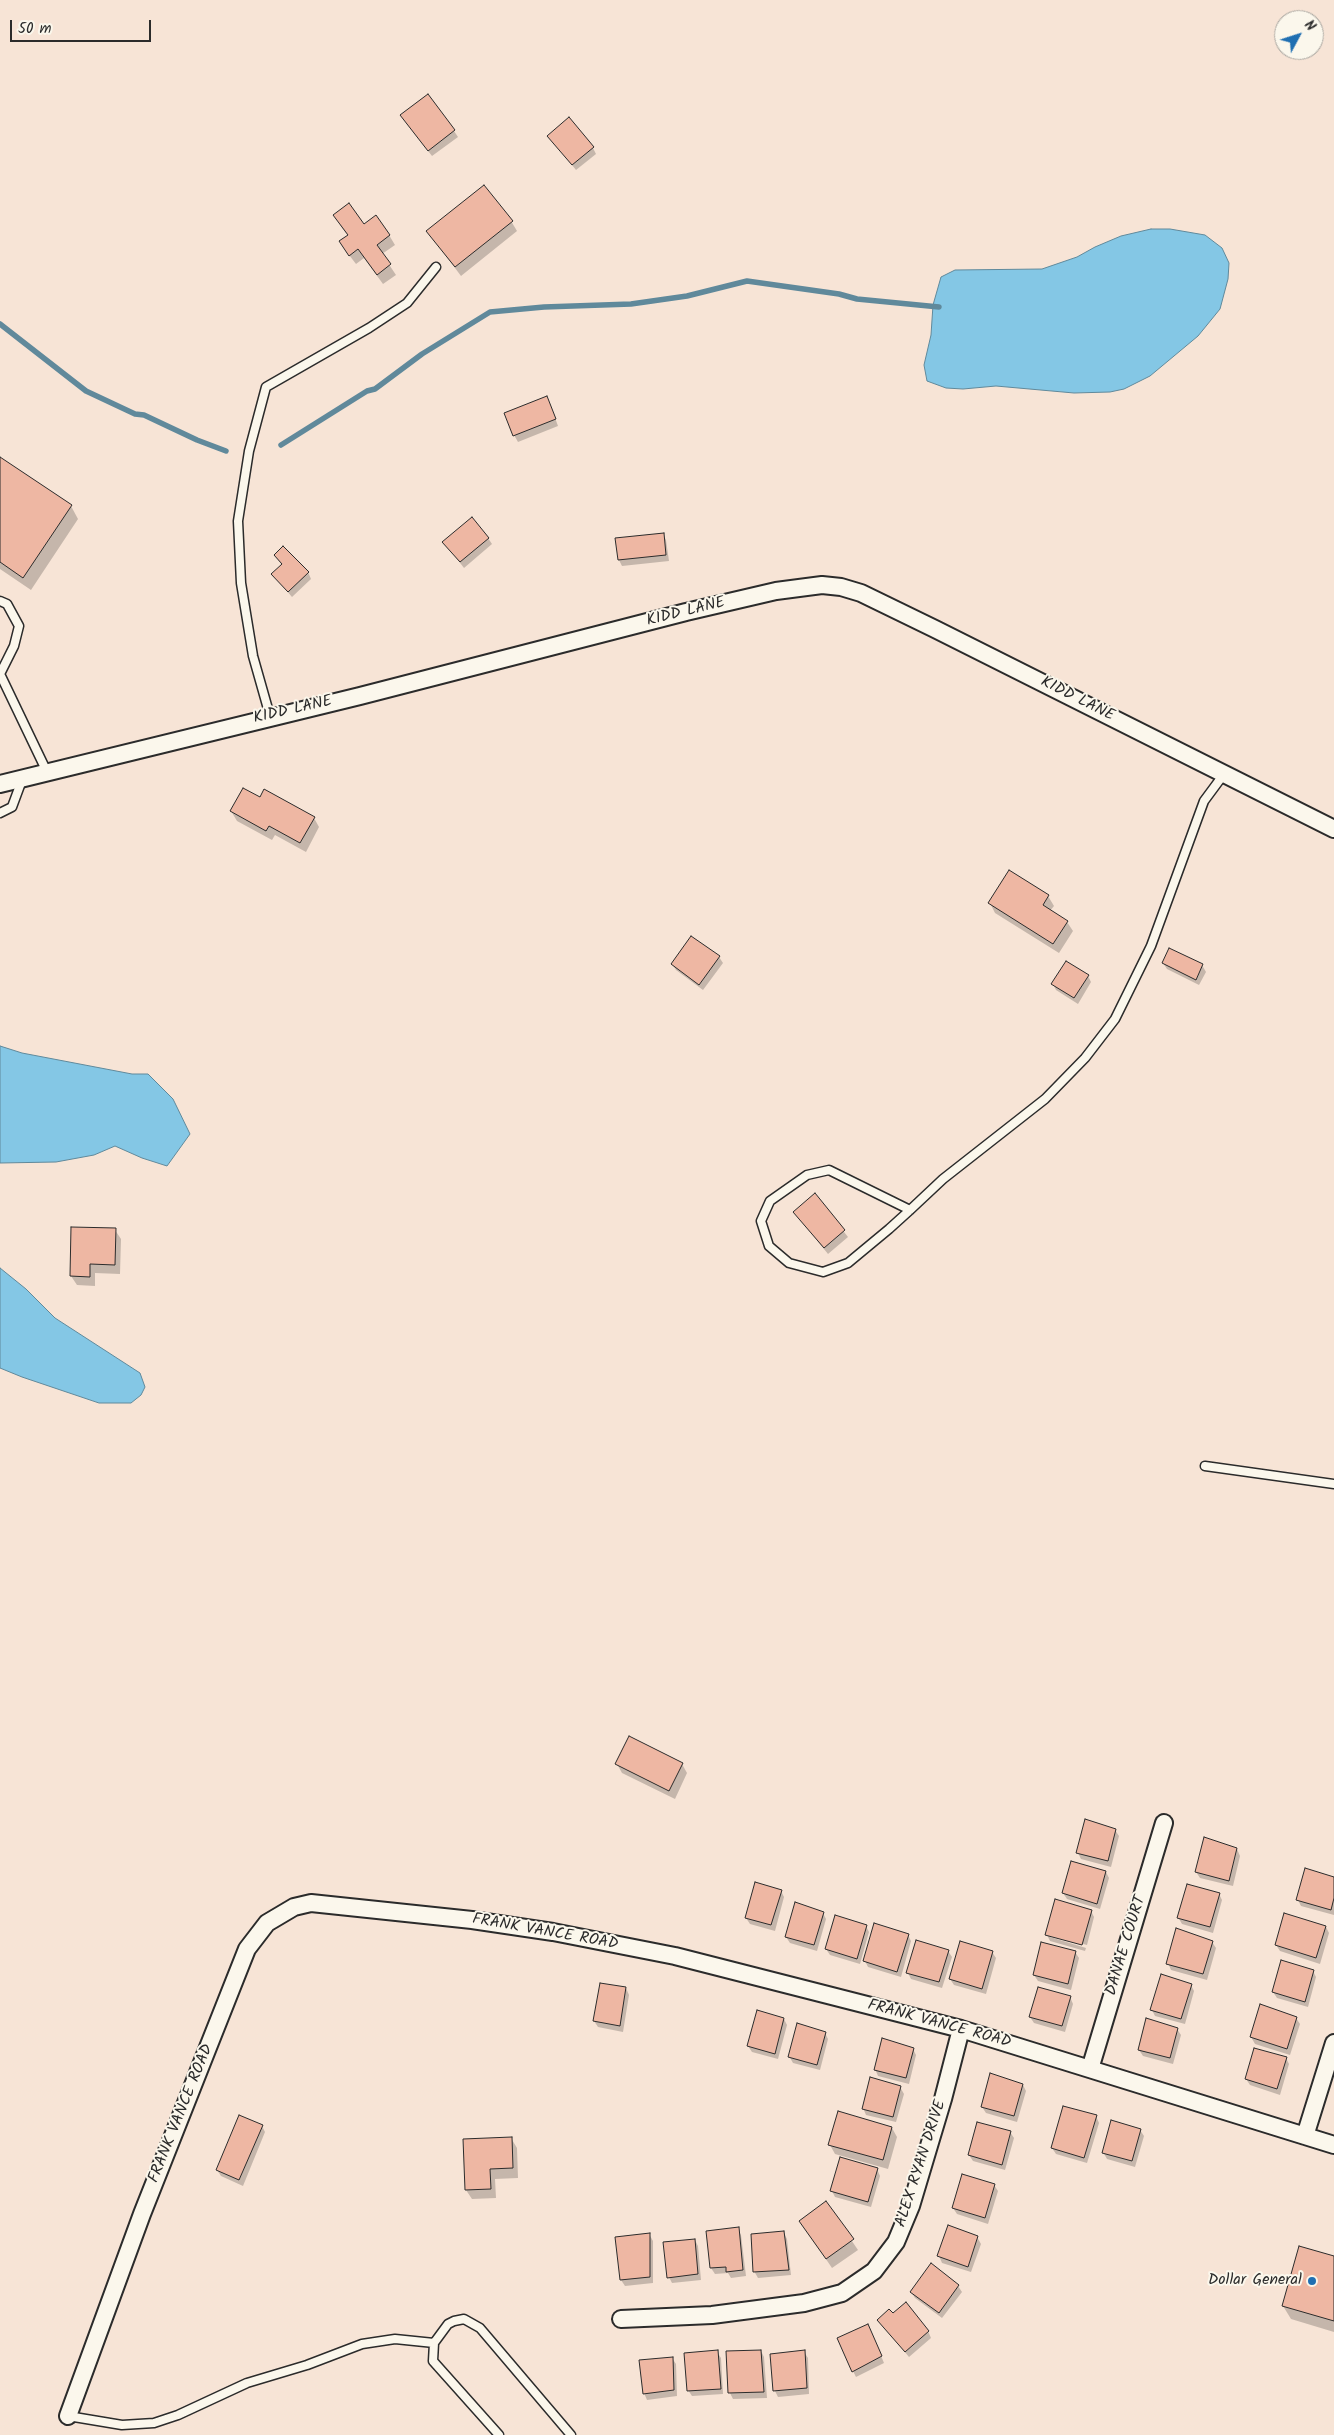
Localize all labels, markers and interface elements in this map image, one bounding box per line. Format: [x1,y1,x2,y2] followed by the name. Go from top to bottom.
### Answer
[12,10,154,42] scale bar
[1274,10,1324,60] north arrow
[1298,16,1321,36] text: N
[18,17,52,41] text: 50 m
[645,594,727,632] street label: KIDD LANE
[1037,673,1117,727] street label: KIDD LANE
[252,693,334,729] street label: KIDD LANE
[1103,1894,1151,1998] street label: DANAE COURT
[471,1911,619,1955] street label: FRANK VANCE ROAD
[865,1997,1013,2053] street label: FRANK VANCE ROAD
[145,2042,219,2186] street label: FRANK VANCE ROAD
[892,2098,952,2230] street label: ALEX RYAN DRIVE
[1208,2271,1302,2291] place label: Dollar General
[1306,2275,1318,2287] marker: Dollar General

